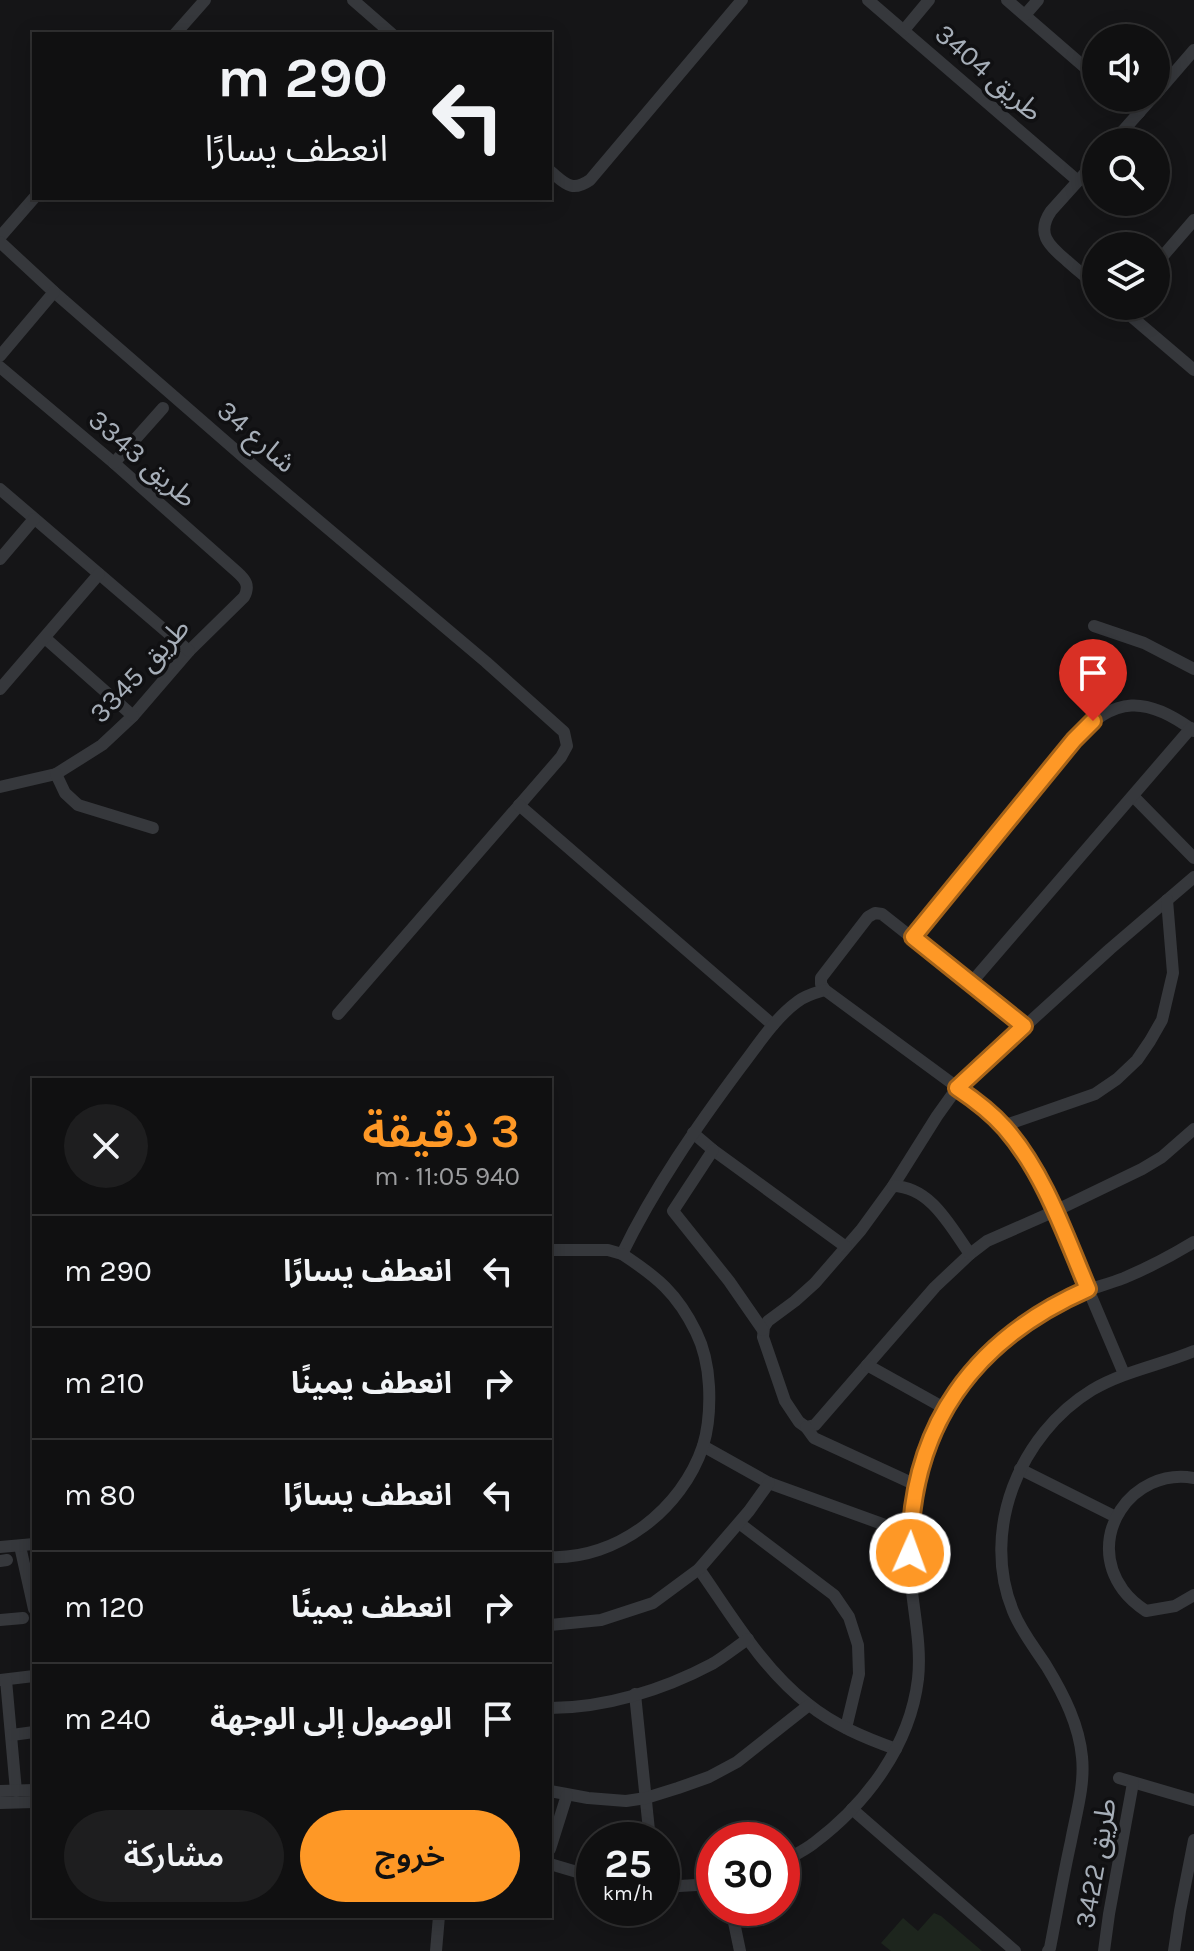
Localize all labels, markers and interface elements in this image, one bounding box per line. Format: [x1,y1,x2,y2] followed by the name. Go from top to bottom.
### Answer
[928,17,1049,129] street label: طريق 3404
[1082,24,1170,320] map controls
[1082,24,1170,112] button: sound
[217,45,388,110] text: 290 m
[416,64,520,168] icon: left
[205,128,388,170] text: انعطف يسارًا
[1082,128,1170,216] button: search
[1082,232,1170,320] button: layers
[208,393,303,482] street label: شارع 34
[81,403,203,515] street label: طريق 3343
[82,611,197,730] street label: طريق 3345
[1059,639,1127,721] pin
[1071,651,1115,695] icon: arrive
[362,1103,520,1159] text: 3 دقيقة
[64,1104,148,1188] button: close
[374,1161,520,1192] text: 940 m · 11:05
[476,1249,520,1293] icon: left
[64,1253,152,1289] text: 290 m
[283,1253,452,1289] text: انعطف يسارًا
[476,1361,520,1405] icon: right
[64,1365,144,1401] text: 210 m
[291,1365,452,1401] text: انعطف يمينًا
[476,1473,520,1517] icon: left
[64,1477,135,1513] text: 80 m
[283,1477,452,1513] text: انعطف يسارًا
[868,1511,952,1595] position arrow
[476,1585,520,1629] icon: right
[64,1589,144,1625] text: 120 m
[291,1589,452,1625] text: انعطف يمينًا
[476,1697,520,1741] icon: arrive
[64,1701,151,1737] text: 240 m
[210,1701,452,1737] text: الوصول إلى الوجهة
[1068,1795,1124,1931] street label: طريق 3422
[64,1810,284,1902] button: مشاركة
[300,1810,520,1902] button: خروج
[696,1822,800,1926] speed limit sign: 30
[604,1840,652,1887] text: 25
[603,1882,653,1905] text: km/h

